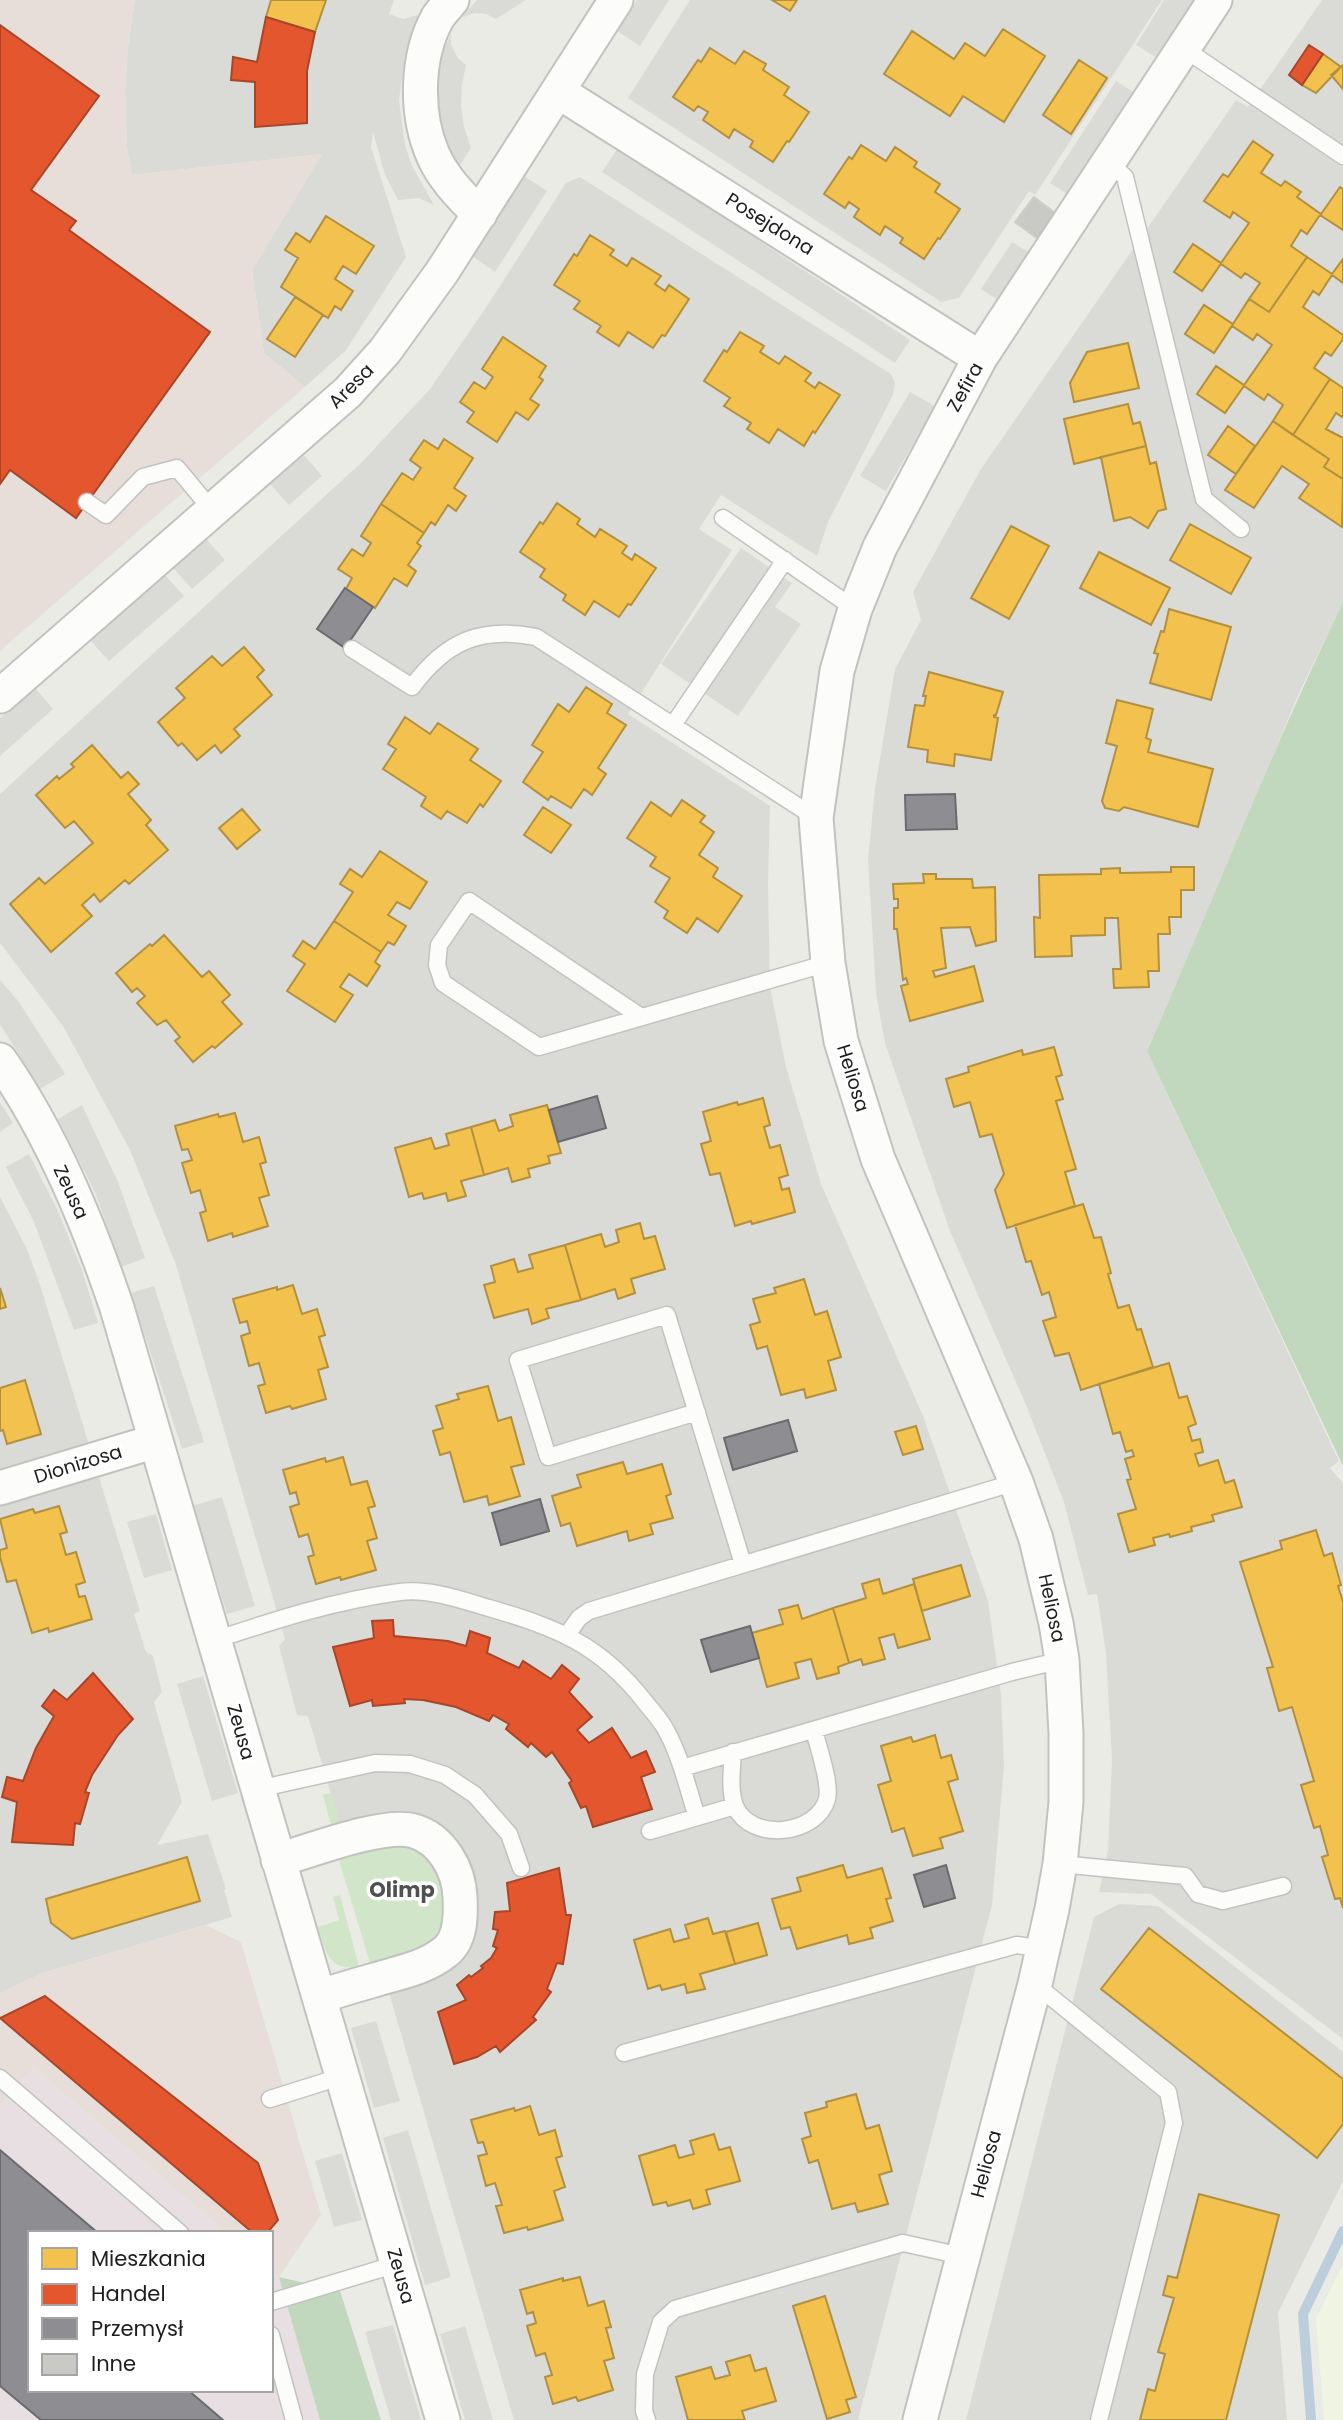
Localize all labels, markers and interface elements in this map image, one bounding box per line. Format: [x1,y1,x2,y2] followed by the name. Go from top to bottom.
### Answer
[721,186,819,262] street label: Posejdona
[322,357,380,415] street label: Aresa
[940,357,990,417] street label: Zefira
[830,1041,876,1115] street label: Heliosa
[47,1160,95,1224] street label: Zeusa
[31,1438,125,1490] street label: Dionizosa
[1032,1571,1072,1645] street label: Heliosa
[220,1701,262,1763] street label: Zeusa
[369,1875,435,1904] district label: Olimp
[964,2127,1008,2201] street label: Heliosa
[28,2231,273,2392] legend
[91,2244,206,2273] text: Mieszkania
[380,2245,422,2307] street label: Zeusa
[91,2279,166,2308] text: Handel
[91,2314,184,2343] text: Przemysł
[91,2349,136,2378] text: Inne

